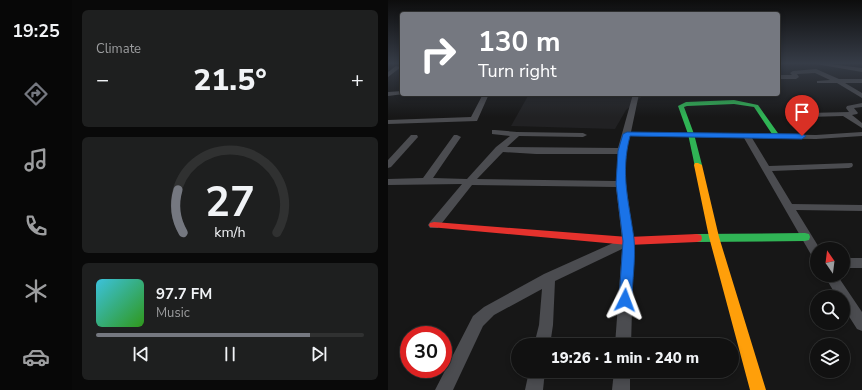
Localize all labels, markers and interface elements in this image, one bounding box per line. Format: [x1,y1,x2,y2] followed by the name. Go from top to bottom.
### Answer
[12,19,60,43] text: 19:25
[478,23,561,61] text: 130 m
[412,28,464,80] icon: right
[96,40,141,58] text: Climate
[478,59,557,83] text: Turn right
[193,60,267,101] text: 21.5°
[96,65,109,95] text: −
[351,65,364,95] text: +
[22,80,50,108] icon: directions
[785,95,819,136] pin
[791,101,813,123] icon: arrive
[22,146,50,174] icon: music
[205,174,255,231] text: 27
[22,212,50,240] icon: phone
[214,223,246,242] text: km/h
[810,242,850,282] north arrow
[810,242,850,378] map controls
[22,277,50,305] icon: climate
[604,279,646,321] position arrow
[156,284,212,304] text: 97.7 FM
[810,290,850,330] button: search
[156,304,190,322] text: Music
[400,326,452,378] speed limit sign: 30
[810,338,850,378] button: layers
[22,343,50,371] icon: car
[130,343,152,365] icon: previous
[219,343,241,365] icon: pause
[308,343,330,365] icon: next
[551,348,699,368] text: 19:26 · 1 min · 240 m

